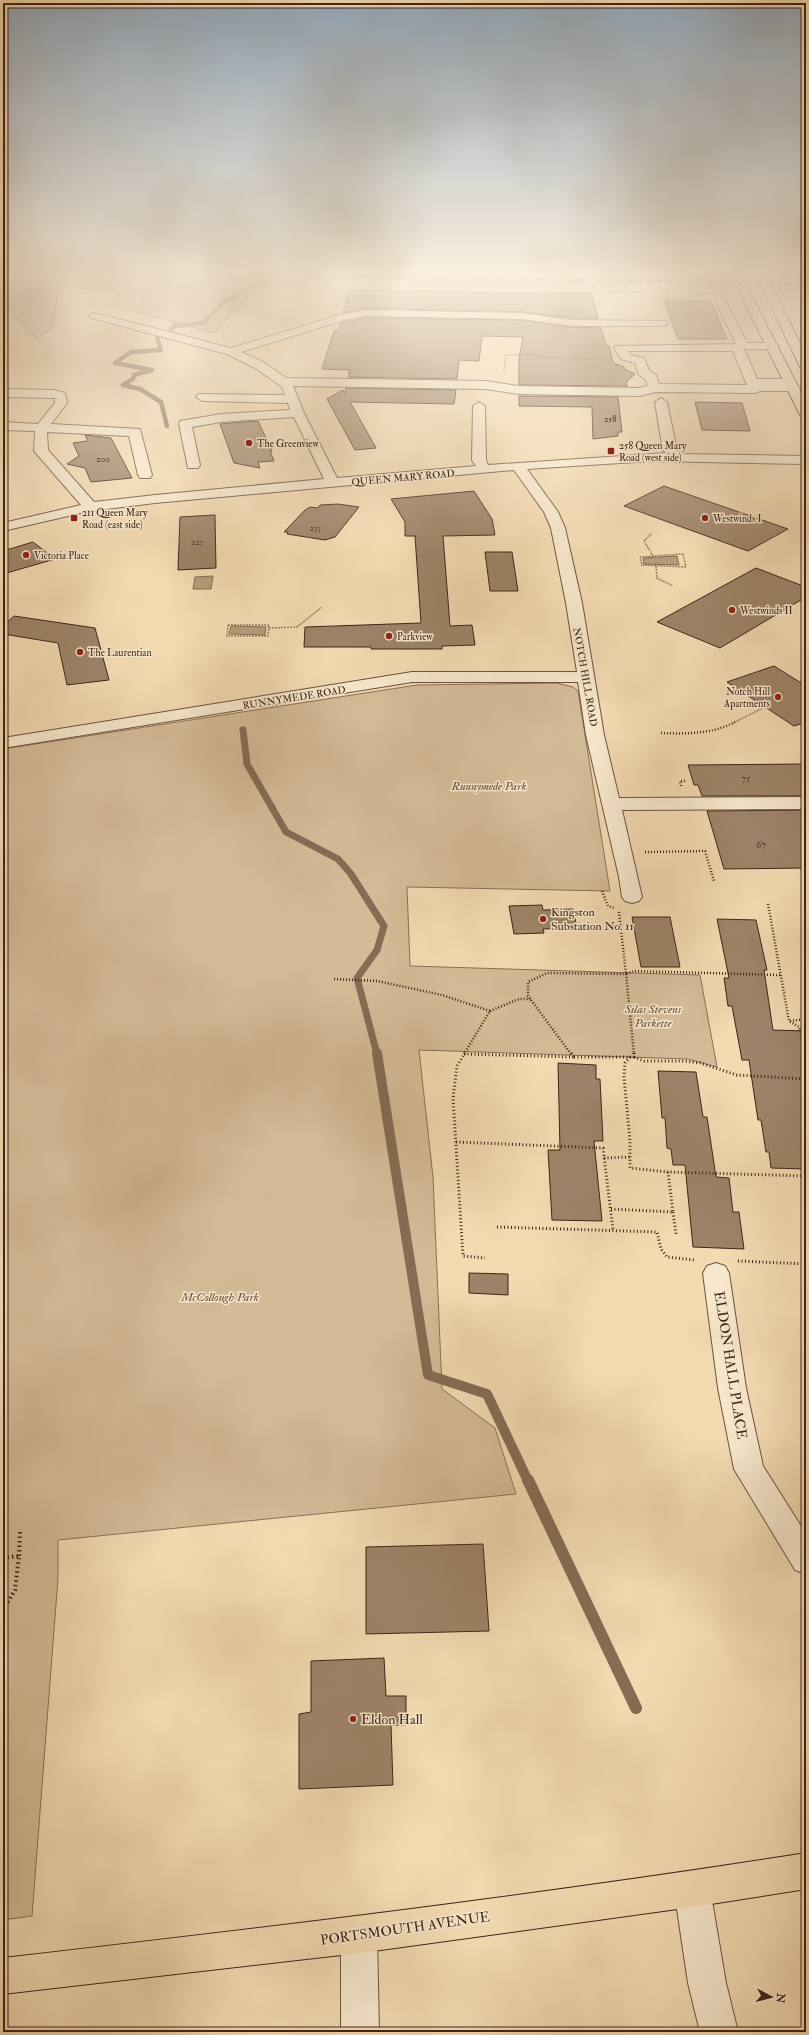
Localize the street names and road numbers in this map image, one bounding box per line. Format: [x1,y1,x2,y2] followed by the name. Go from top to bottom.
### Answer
[351,468,455,488] street label: QUEEN MARY ROAD
[570,627,600,728] street label: NOTCH HILL ROAD
[242,684,346,712] street label: RUNNYMEDE ROAD
[710,1290,751,1440] street label: ELDON HALL PLACE
[319,1908,491,1949] street label: PORTSMOUTH AVENUE

